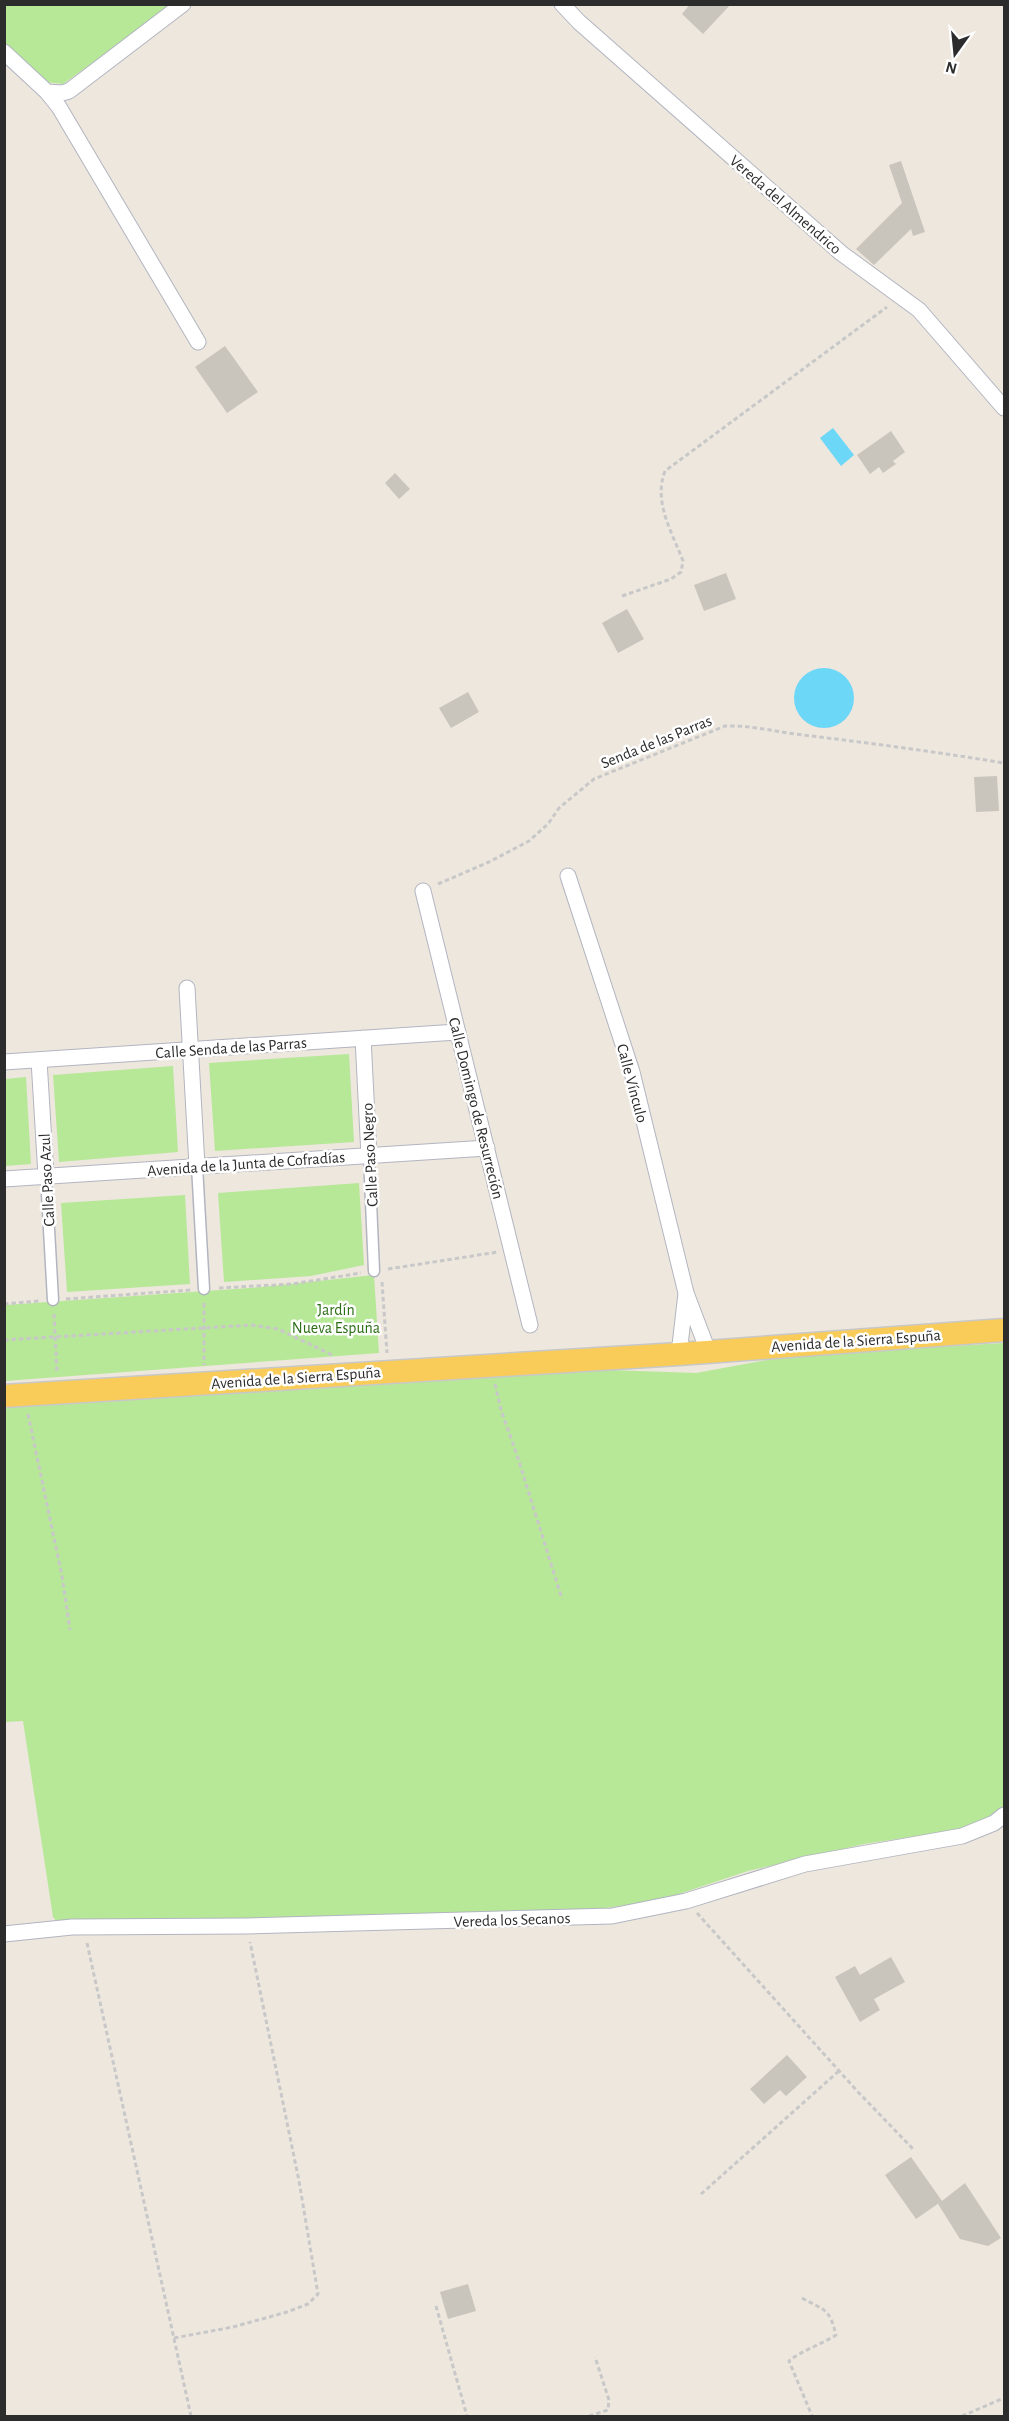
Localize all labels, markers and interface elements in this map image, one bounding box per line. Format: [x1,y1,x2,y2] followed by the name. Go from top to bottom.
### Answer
[925,24,985,84] north arrow
[944,58,959,77] text: N
[727,152,844,257] street label: Vereda del Almendrico
[599,712,714,771] street label: Senda de las Parras
[446,1016,506,1201] street label: Calle Domingo de Resurreción
[155,1035,307,1061] street label: Calle Senda de las Parras
[614,1042,650,1125] street label: Calle Vínculo
[359,1102,381,1207] street label: Calle Paso Negro
[37,1133,57,1227] street label: Calle Paso Azul
[147,1149,346,1179] street label: Avenida de la Junta de Cofradías
[292,1302,380,1336] park label: Jardín Nueva Espuña
[771,1327,941,1355] street label: Avenida de la Sierra Espuña
[211,1364,381,1392] street label: Avenida de la Sierra Espuña
[453,1910,571,1930] street label: Vereda los Secanos

